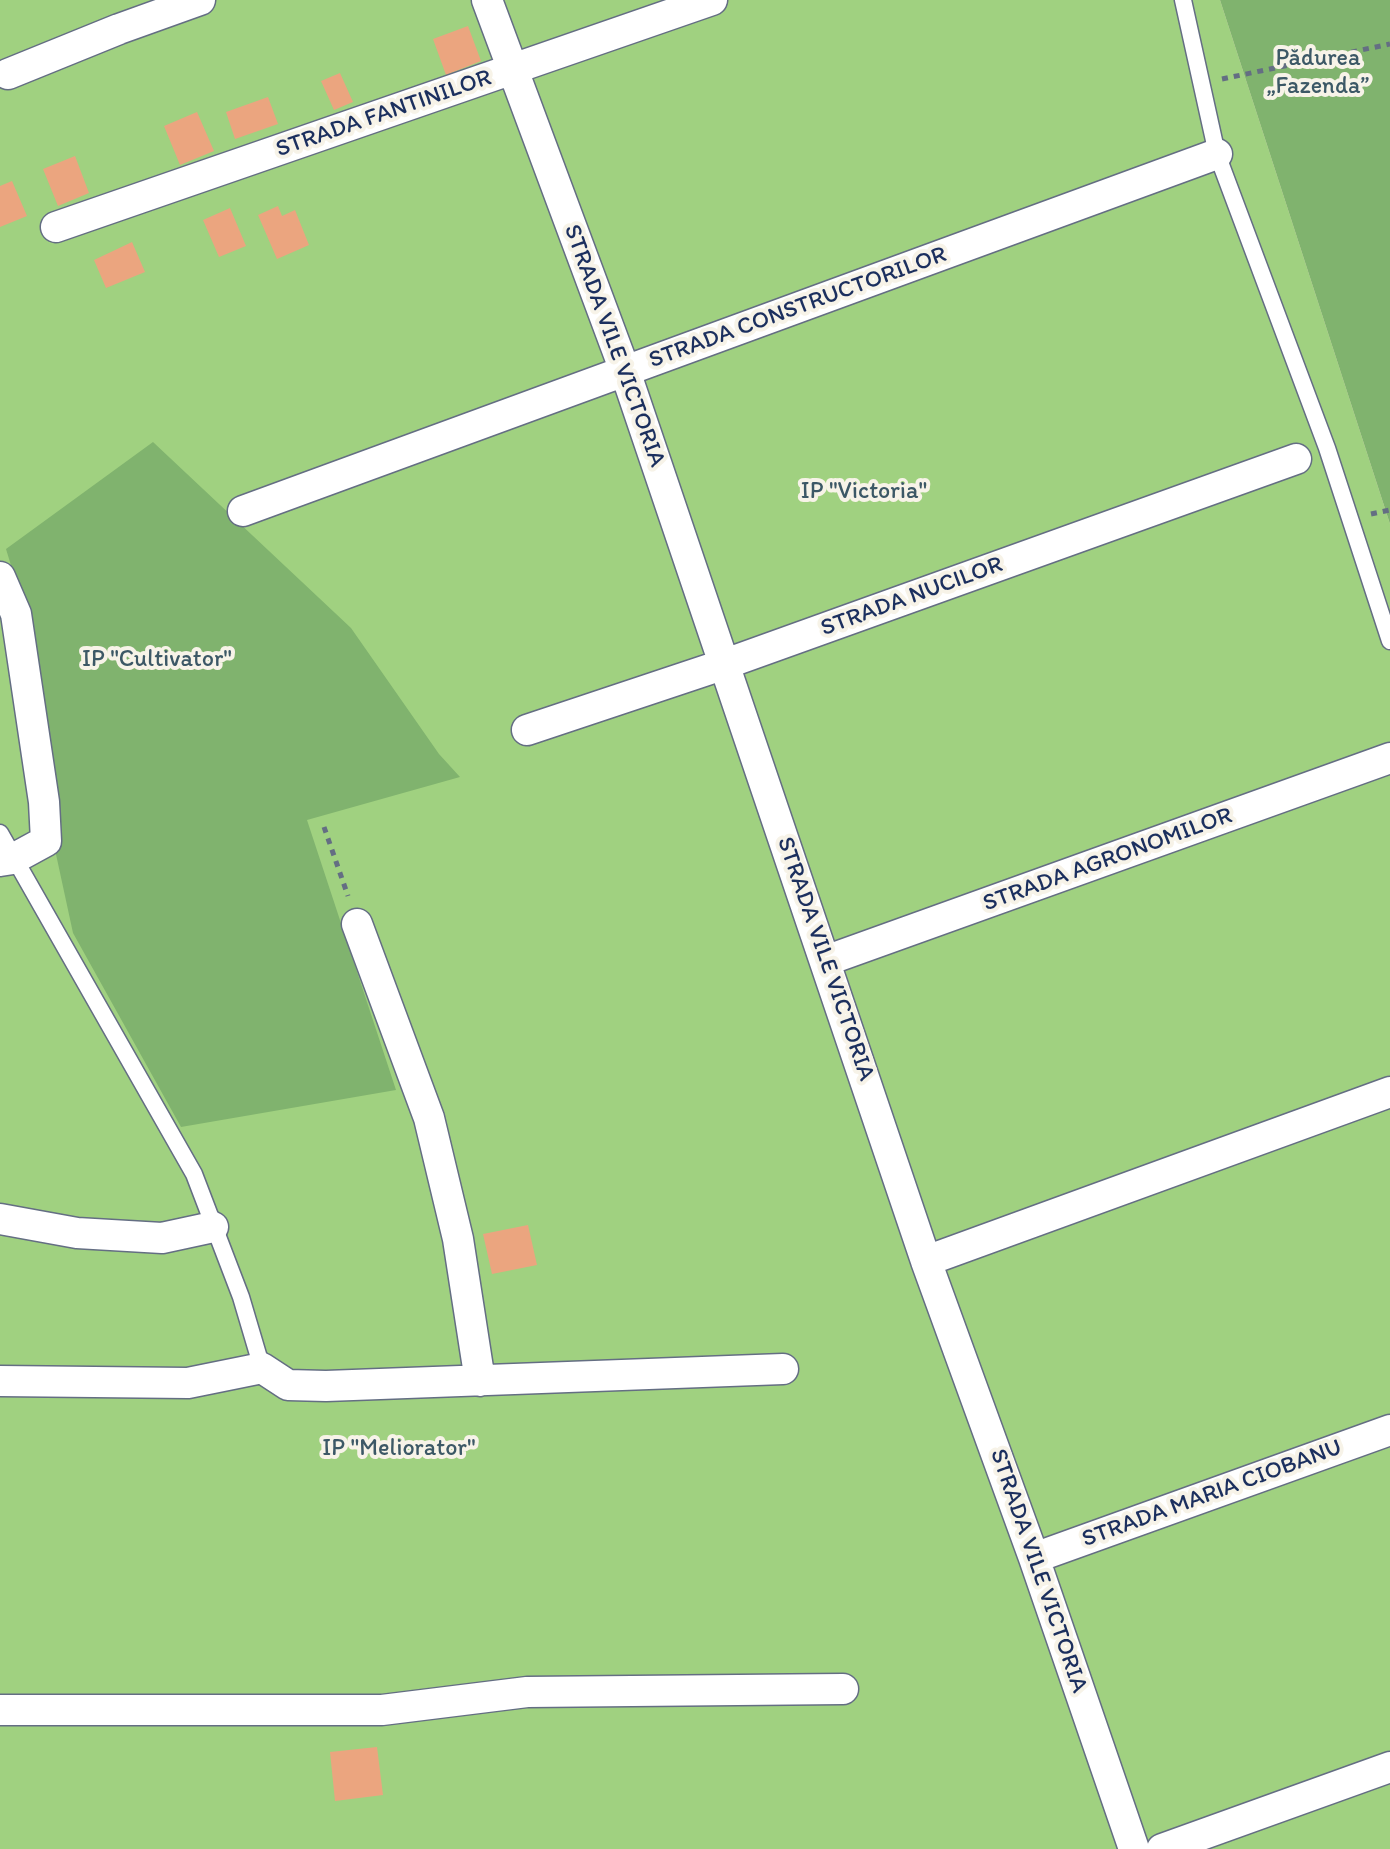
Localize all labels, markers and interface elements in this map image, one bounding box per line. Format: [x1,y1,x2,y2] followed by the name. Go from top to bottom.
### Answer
[1267,45,1369,101] park label: Pădurea „Fazenda”
[272,64,496,164] street label: STRADA FANTINILOR
[557,221,671,471] street label: STRADA VILE VICTORIA
[645,241,951,375] street label: STRADA CONSTRUCTORILOR
[801,478,927,506] park label: IP "Victoria"
[817,551,1007,643] street label: STRADA NUCILOR
[82,646,232,674] park label: IP "Cultivator"
[979,801,1237,919] street label: STRADA AGRONOMILOR
[770,833,880,1085] street label: STRADA VILE VICTORIA
[1078,1434,1346,1554] street label: STRADA MARIA CIOBANU
[322,1435,476,1463] park label: IP "Meliorator"
[983,1445,1093,1697] street label: STRADA VILE VICTORIA

